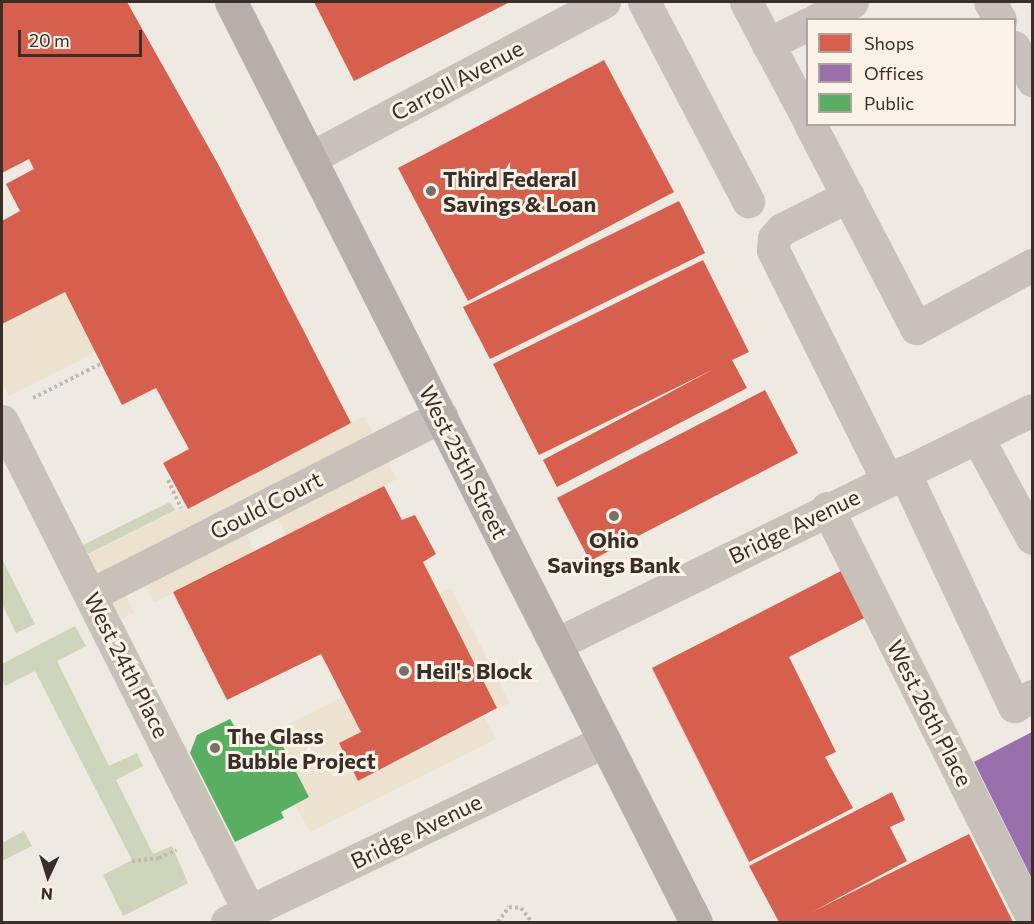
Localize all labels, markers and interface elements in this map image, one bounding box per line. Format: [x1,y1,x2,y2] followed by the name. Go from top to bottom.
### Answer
[21,18,146,56] scale bar
[806,18,1016,126] legend
[29,29,70,51] text: 20 m
[864,32,914,54] text: Shops
[387,34,527,126] street label: Carroll Avenue
[864,62,924,84] text: Offices
[864,92,914,114] text: Public
[443,165,596,216] place label: Third Federal Savings & Loan
[424,184,438,198] marker: Third Federal Savings & Loan
[414,381,514,543] street label: West 25th Street
[205,465,327,545] street label: Gould Court
[724,483,864,569] street label: Bridge Avenue
[607,509,621,523] marker: Ohio Savings Bank
[547,526,681,578] place label: Ohio Savings Bank
[79,588,175,742] street label: West 24th Place
[882,636,978,790] street label: West 26th Place
[416,658,533,684] place label: Heil's Block
[397,664,411,678] marker: Heil's Block
[227,722,376,774] place label: The Glass Bubble Project
[208,741,222,755] marker: The Glass Bubble Project
[346,788,486,874] street label: Bridge Avenue
[18,846,78,906] north arrow
[40,885,53,904] text: N

